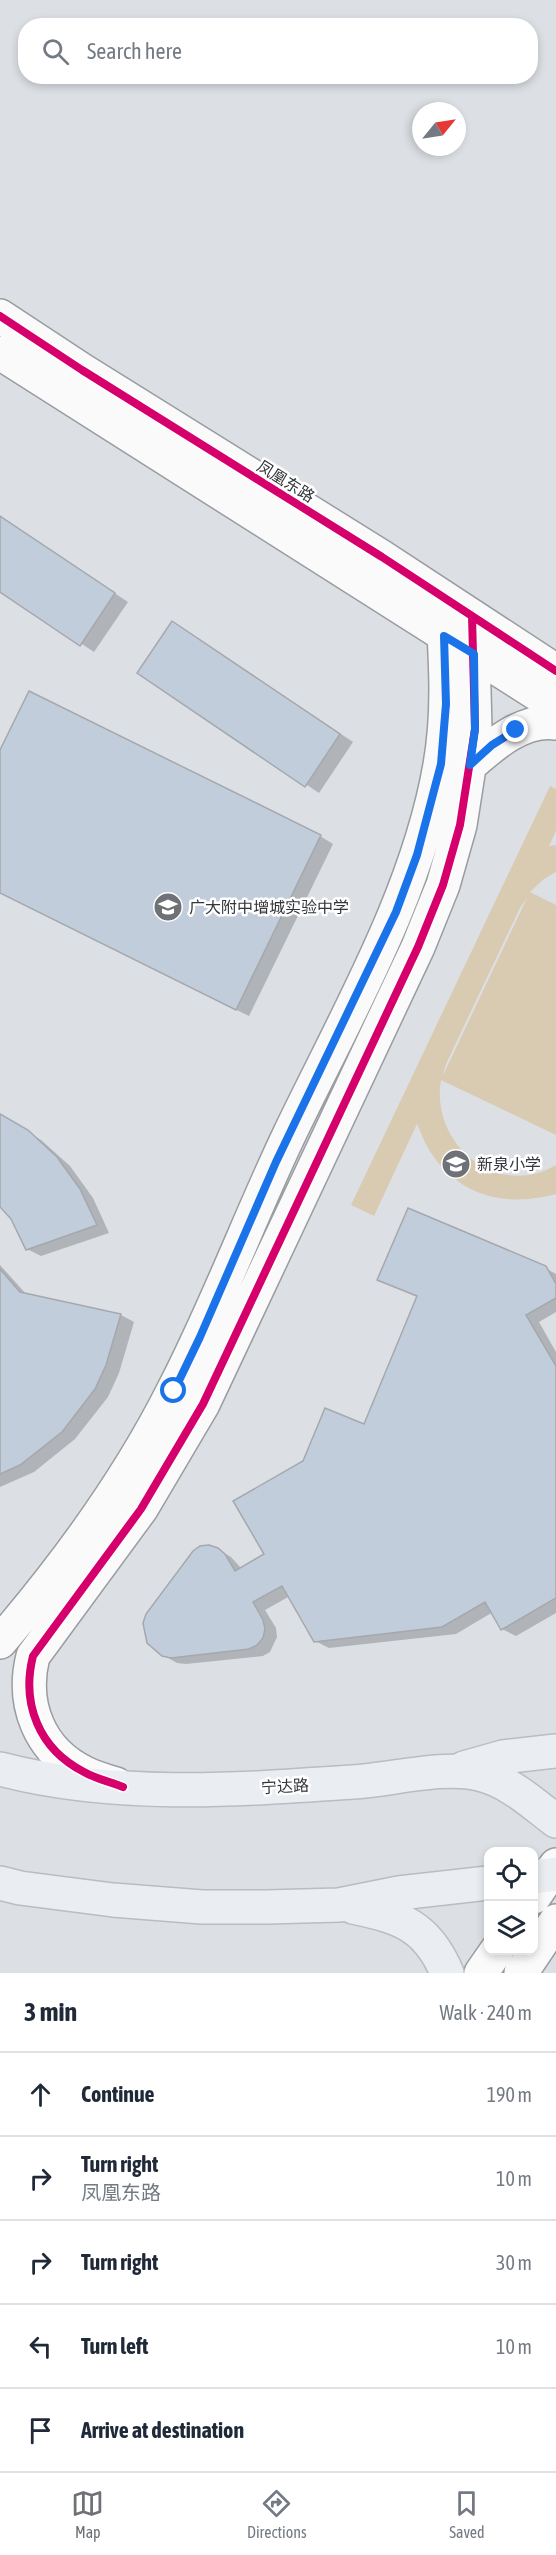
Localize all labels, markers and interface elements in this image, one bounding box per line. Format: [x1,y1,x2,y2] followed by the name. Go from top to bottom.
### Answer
[18,18,538,84] search box
[39,35,72,68] icon: search
[87,38,182,64] text: Search here
[412,102,466,156] north arrow
[254,456,318,506] street label: 凤凰东路
[502,716,528,742] route end
[152,891,184,923] school or university icon: 广大附中增城实验中学
[189,898,349,916] place label: 广大附中增城实验中学
[440,1148,472,1180] school or university icon: 新泉小学
[477,1155,541,1173] place label: 新泉小学
[160,1377,186,1403] route start
[261,1776,309,1796] street label: 宁达路
[484,1847,538,1955] map controls
[484,1847,538,1901] button: locate
[484,1901,538,1955] button: layers
[24,1997,77,2027] text: 3 min
[440,2001,532,2024] text: Walk · 240 m
[24,2078,57,2111] icon: ahead
[81,2081,155,2107] text: Continue
[487,2083,532,2106] text: 190 m
[81,2151,158,2177] text: Turn right
[24,2162,57,2195] icon: right
[496,2167,532,2190] text: 10 m
[81,2181,161,2204] text: 凤凰东路
[24,2246,57,2279] icon: right
[81,2249,158,2275] text: Turn right
[496,2251,532,2274] text: 30 m
[24,2330,57,2363] icon: left
[81,2333,148,2359] text: Turn left
[496,2335,532,2358] text: 10 m
[24,2414,57,2447] icon: arrive
[81,2417,244,2443] text: Arrive at destination
[71,2487,104,2541] tab: Map
[247,2487,307,2541] tab: Directions
[449,2487,485,2541] tab: Saved

